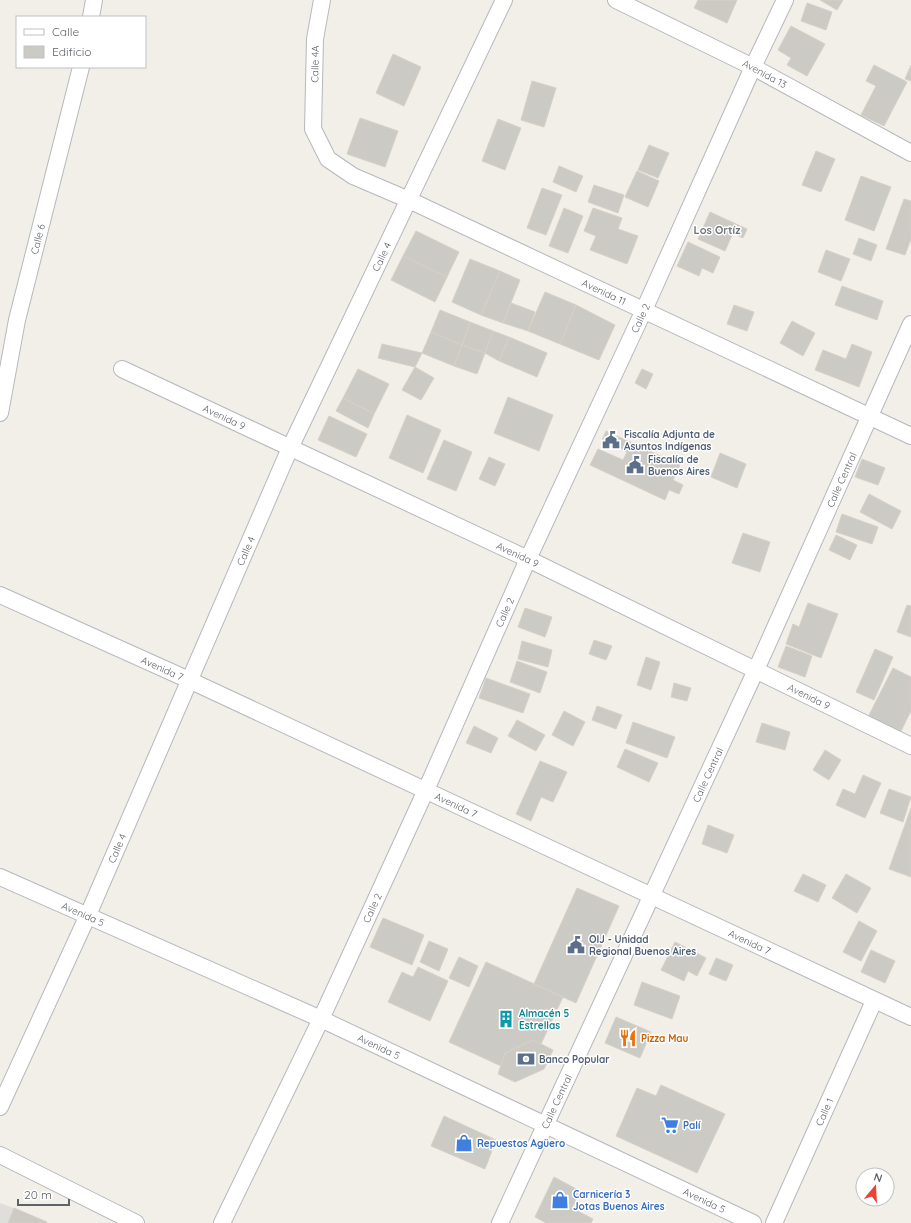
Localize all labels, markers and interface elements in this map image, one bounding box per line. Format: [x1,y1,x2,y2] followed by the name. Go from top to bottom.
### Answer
[16,16,146,68] legend
[52,24,80,39] text: Calle
[52,44,92,59] text: Edificio
[308,45,322,83] street label: Calle 4A
[740,56,789,91] street label: Avenida 13
[27,222,48,256] street label: Calle 6
[694,223,741,237] district label: Los Ortíz
[369,240,394,273] street label: Calle 4
[580,276,628,308] street label: Avenida 11
[628,301,653,335] street label: Calle 2
[201,401,248,433] street label: Avenida 9
[624,428,715,453] place label: Fiscalía Adjunta de Asuntos Indígenas
[601,430,621,450] public building icon: Fiscalía Adjunta de Asuntos Indígenas
[823,450,859,509] street label: Calle Central
[648,453,710,478] place label: Fiscalía de Buenos Aires
[625,455,645,475] public building icon: Fiscalía de Buenos Aires
[233,534,258,568] street label: Calle 4
[494,539,542,570] street label: Avenida 9
[492,595,517,629] street label: Calle 2
[139,653,186,683] street label: Avenida 7
[786,680,833,712] street label: Avenida 9
[689,745,726,804] street label: Calle Central
[433,789,479,820] street label: Avenida 7
[105,831,129,865] street label: Calle 4
[360,891,385,925] street label: Calle 2
[60,899,107,929] street label: Avenida 5
[727,926,773,957] street label: Avenida 7
[589,933,696,958] place label: OIJ - Unidad Regional Buenos Aires
[566,935,586,955] public building icon: OIJ - Unidad Regional Buenos Aires
[519,1007,569,1032] place label: Almacén 5 Estrellas
[496,1009,516,1029] building icon: Almacén 5 Estrellas
[618,1028,638,1048] restaurant icon: Pizza Mau
[356,1031,402,1062] street label: Avenida 5
[641,1032,689,1045] place label: Pizza Mau
[516,1049,536,1069] bank icon: Banco Popular
[539,1053,610,1066] place label: Banco Popular
[538,1072,575,1131] street label: Calle Central
[812,1096,836,1128] street label: Calle 1
[660,1115,680,1135] supermarket icon: Palí
[683,1119,701,1132] place label: Palí
[454,1133,474,1153] shop icon: Repuestos Agüero
[477,1137,565,1150] place label: Repuestos Agüero
[855,1167,895,1207] north arrow
[872,1170,884,1185] text: N
[18,1181,69,1207] scale bar
[681,1184,728,1216] street label: Avenida 5
[24,1187,52,1202] text: 20 m
[573,1188,665,1213] place label: Carnicería 3 Jotas Buenos Aires
[550,1190,570,1210] shop icon: Carnicería 3 Jotas Buenos Aires

